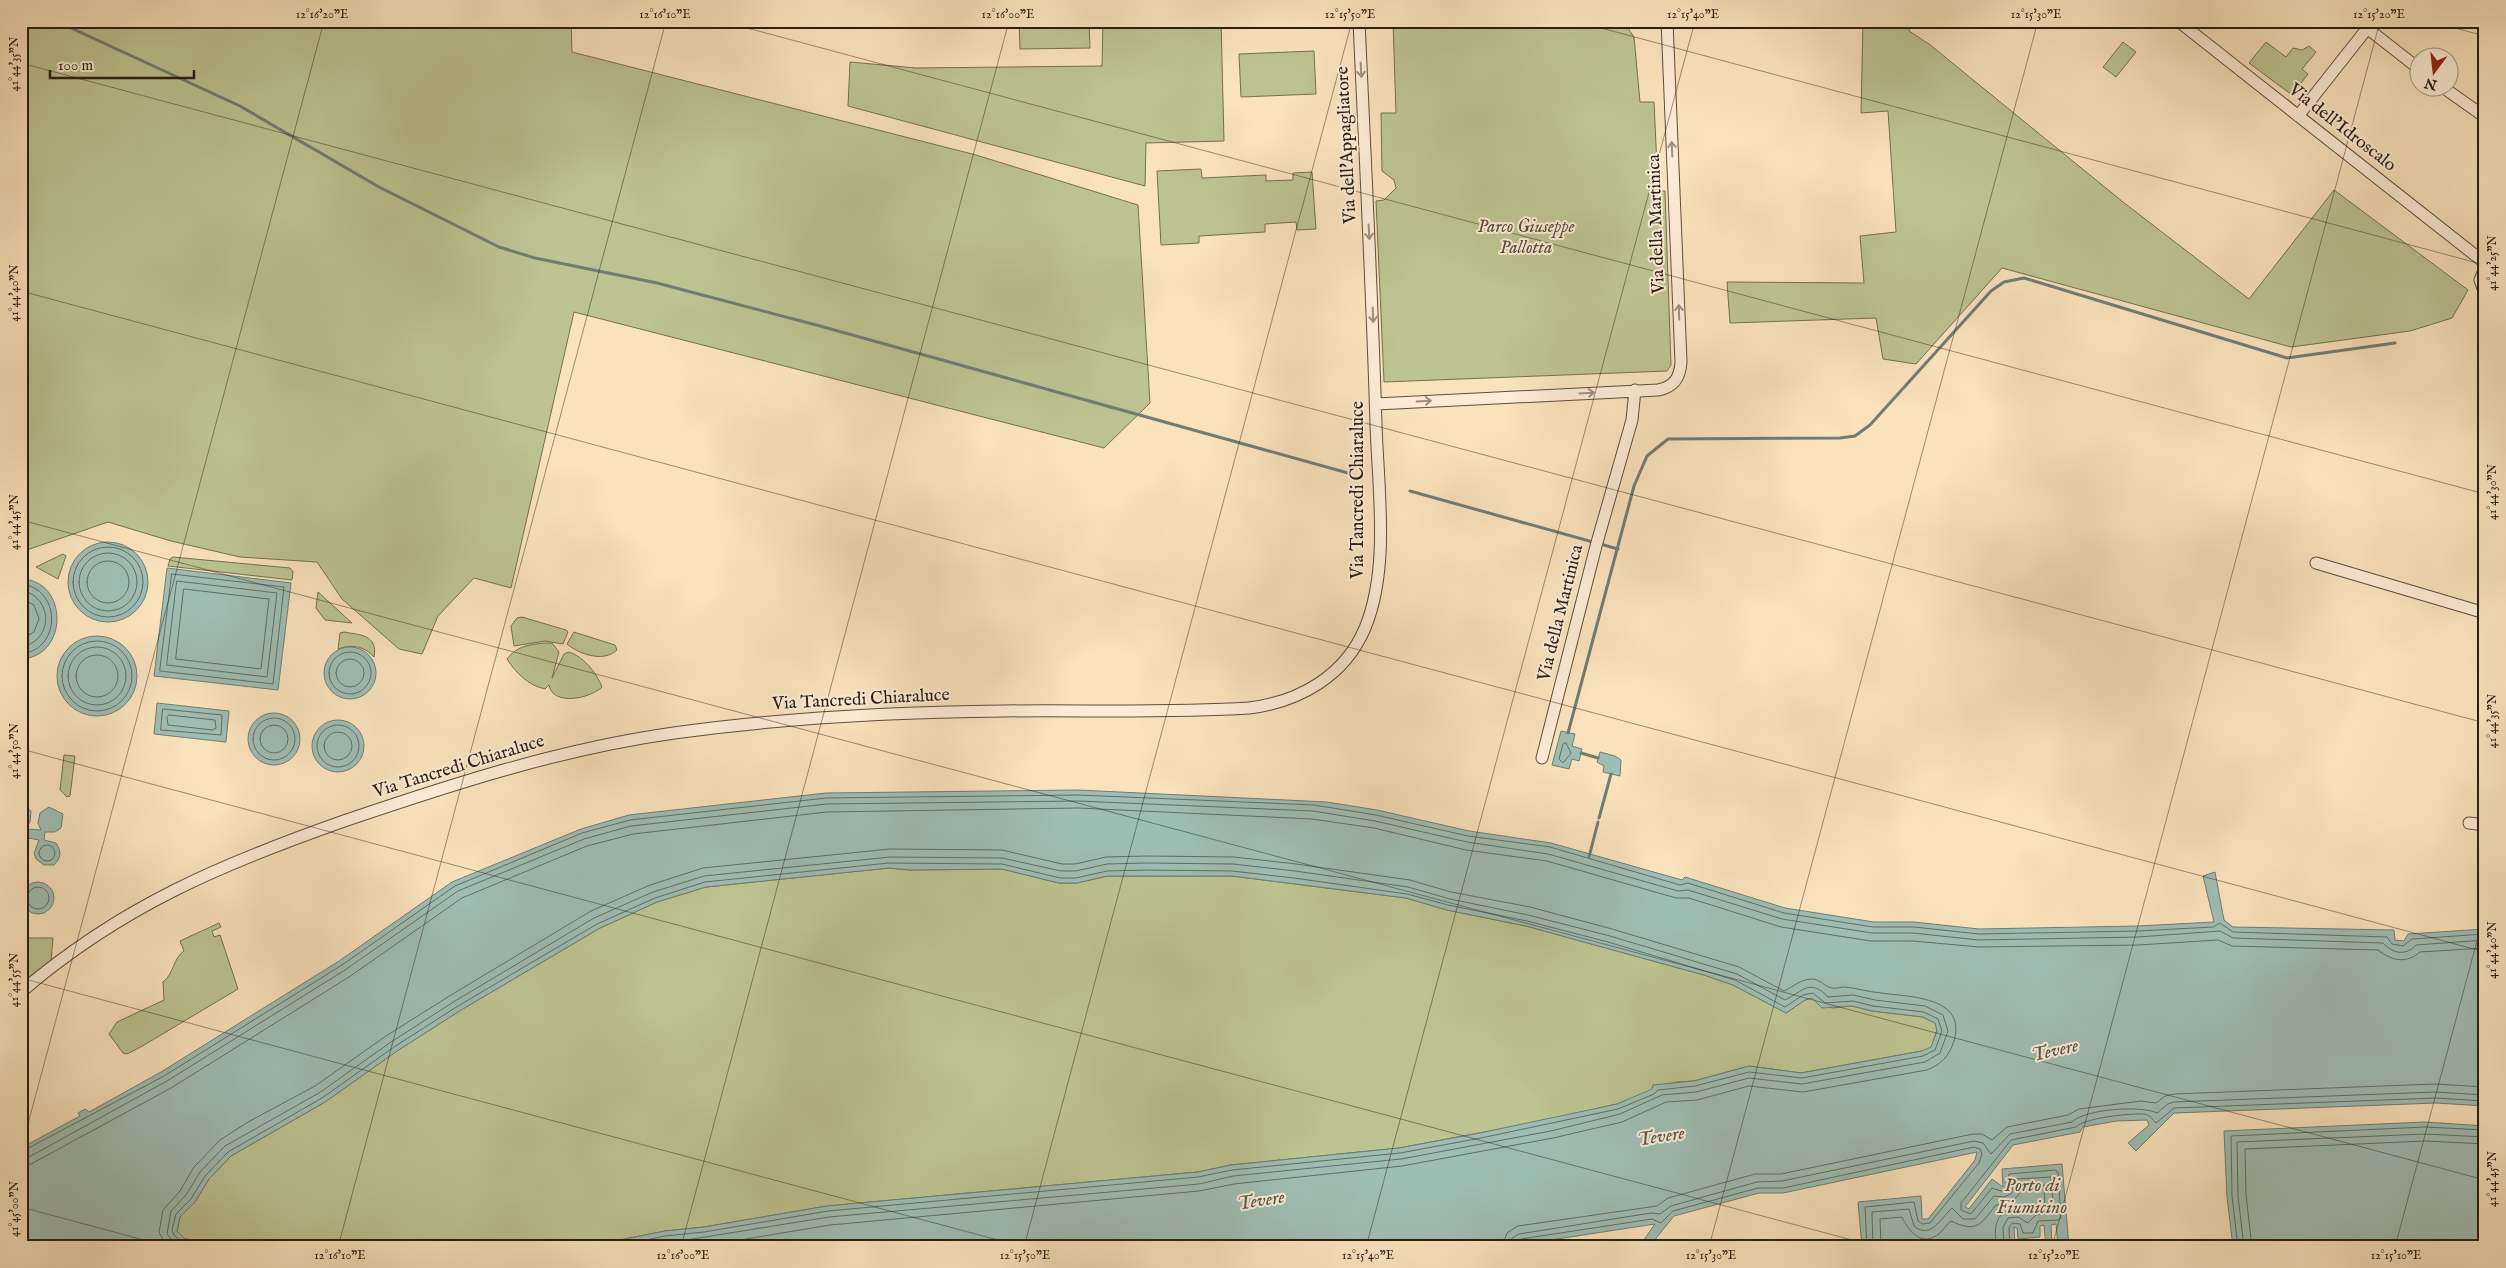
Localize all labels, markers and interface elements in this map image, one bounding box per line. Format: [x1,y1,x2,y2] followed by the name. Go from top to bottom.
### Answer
[296,7,348,22] text: 12°16'20"E
[639,7,691,22] text: 12°16'10"E
[982,7,1034,22] text: 12°16'00"E
[1325,7,1375,22] text: 12°15'50"E
[1667,7,1719,22] text: 12°15'40"E
[2011,7,2061,22] text: 12°15'30"E
[2353,7,2405,22] text: 12°15'20"E
[7,36,22,91] text: 41°44'35"N
[50,48,194,80] scale bar
[2408,48,2458,98] north arrow
[58,56,94,75] text: 100 m
[1357,62,1366,78] one-way arrow
[1331,66,1363,225] street label: Via dell'Appagliatore
[2423,73,2440,94] text: N
[2283,78,2401,178] street label: Via dell'Idroscalo
[1667,141,1676,157] one-way arrow
[1643,153,1671,295] street label: Via della Martinica
[1478,216,1574,260] park label: Parco Giuseppe Pallotta
[1365,224,1374,240] one-way arrow
[2485,235,2500,291] text: 41°44'25"N
[7,264,22,322] text: 41°44'40"N
[1674,304,1683,320] one-way arrow
[1368,307,1377,323] one-way arrow
[1578,388,1594,397] one-way arrow
[1416,397,1432,406] one-way arrow
[1347,401,1370,580] street label: Via Tancredi Chiaraluce
[2485,463,2500,520] text: 41°44'30"N
[7,494,22,550] text: 41°44'45"N
[1533,542,1589,685] street label: Via della Martinica
[771,684,950,716] street label: Via Tancredi Chiaraluce
[2485,693,2500,748] text: 41°44'35"N
[7,723,22,779] text: 41°44'50"N
[370,730,547,804] street label: Via Tancredi Chiaraluce
[2485,921,2500,979] text: 41°44'40"N
[7,952,22,1007] text: 41°44'55"N
[2029,1034,2081,1068] water label: Tevere
[1636,1121,1687,1153] water label: Tevere
[2485,1151,2500,1207] text: 41°44'45"N
[1997,1174,2067,1220] water label: Porto di Fiumicino
[7,1180,22,1237] text: 41°45'00"N
[1236,1185,1287,1217] water label: Tevere
[314,1248,366,1263] text: 12°16'10"E
[657,1248,709,1263] text: 12°16'00"E
[1000,1248,1050,1263] text: 12°15'50"E
[1342,1248,1394,1263] text: 12°15'40"E
[1686,1248,1736,1263] text: 12°15'30"E
[2028,1248,2080,1263] text: 12°15'20"E
[2371,1248,2421,1263] text: 12°15'10"E

